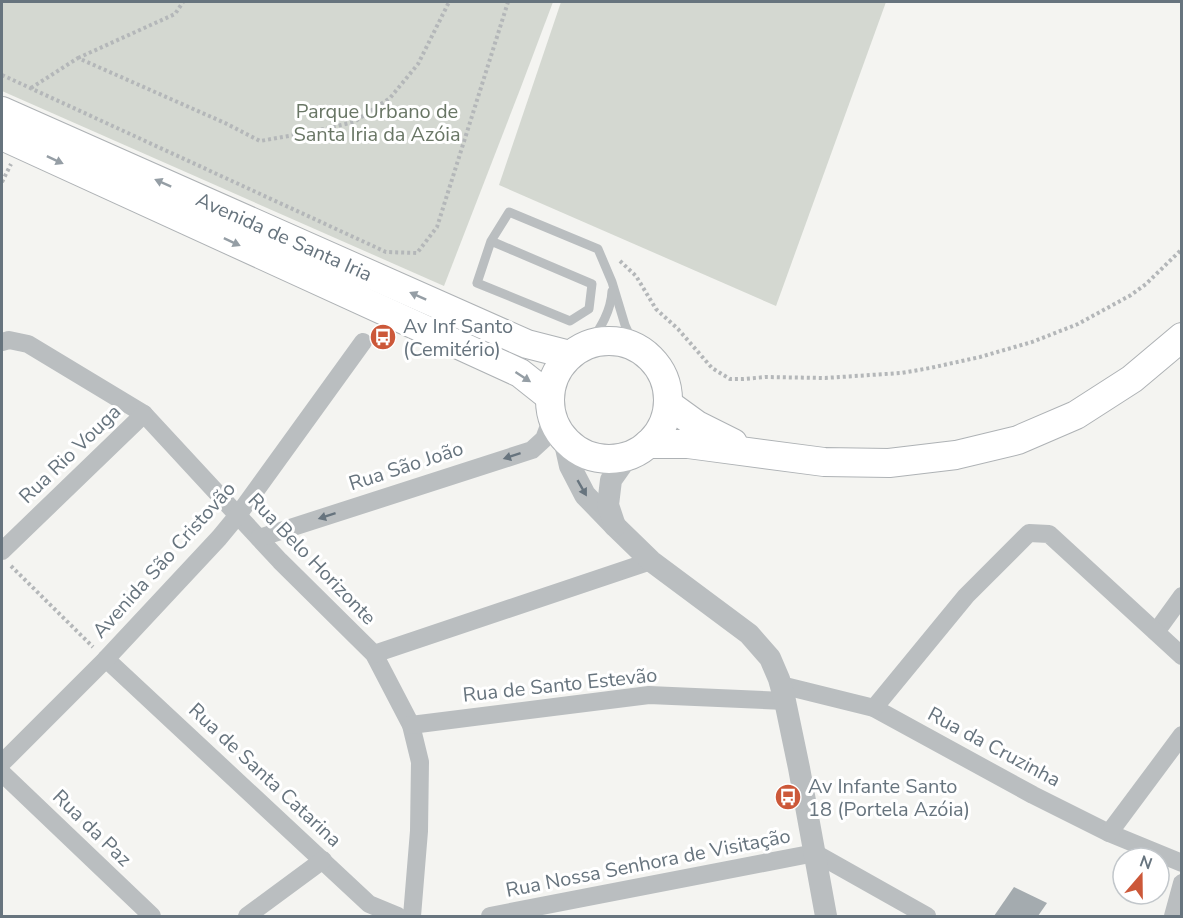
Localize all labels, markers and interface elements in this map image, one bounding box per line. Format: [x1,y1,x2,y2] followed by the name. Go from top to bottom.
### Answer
[293,98,461,148] park label: Parque Urbano de Santa Iria da Azóia
[46,156,63,165] one-way arrow
[154,178,171,187] one-way arrow
[192,186,376,288] street label: Avenida de Santa Iria
[223,237,241,247] one-way arrow
[408,291,426,301] one-way arrow
[403,313,513,363] place label: Av Inf Santo (Cemitério)
[368,322,398,352] bus stop icon: Av Inf Santo (Cemitério)
[515,371,531,382] one-way arrow
[13,398,127,510] street label: Rua Rio Vouga
[345,435,467,497] street label: Rua São João
[503,452,521,461] one-way arrow
[86,476,242,644] street label: Avenida São Cristovão
[577,479,587,496] one-way arrow
[242,487,382,631] street label: Rua Belo Horizonte
[318,511,336,521] one-way arrow
[461,661,659,709] street label: Rua de Santo Estevão
[183,697,347,853] street label: Rua de Santa Catarina
[923,701,1065,793] street label: Rua da Cruzinha
[808,773,970,823] place label: Av Infante Santo 18 (Portela Azóia)
[773,782,803,812] bus stop icon: Av Infante Santo 18 (Portela Azóia)
[47,784,137,872] street label: Rua da Paz
[503,822,793,904] street label: Rua Nossa Senhora de Visitação
[1111,846,1171,906] north arrow
[1136,850,1155,875] text: N

